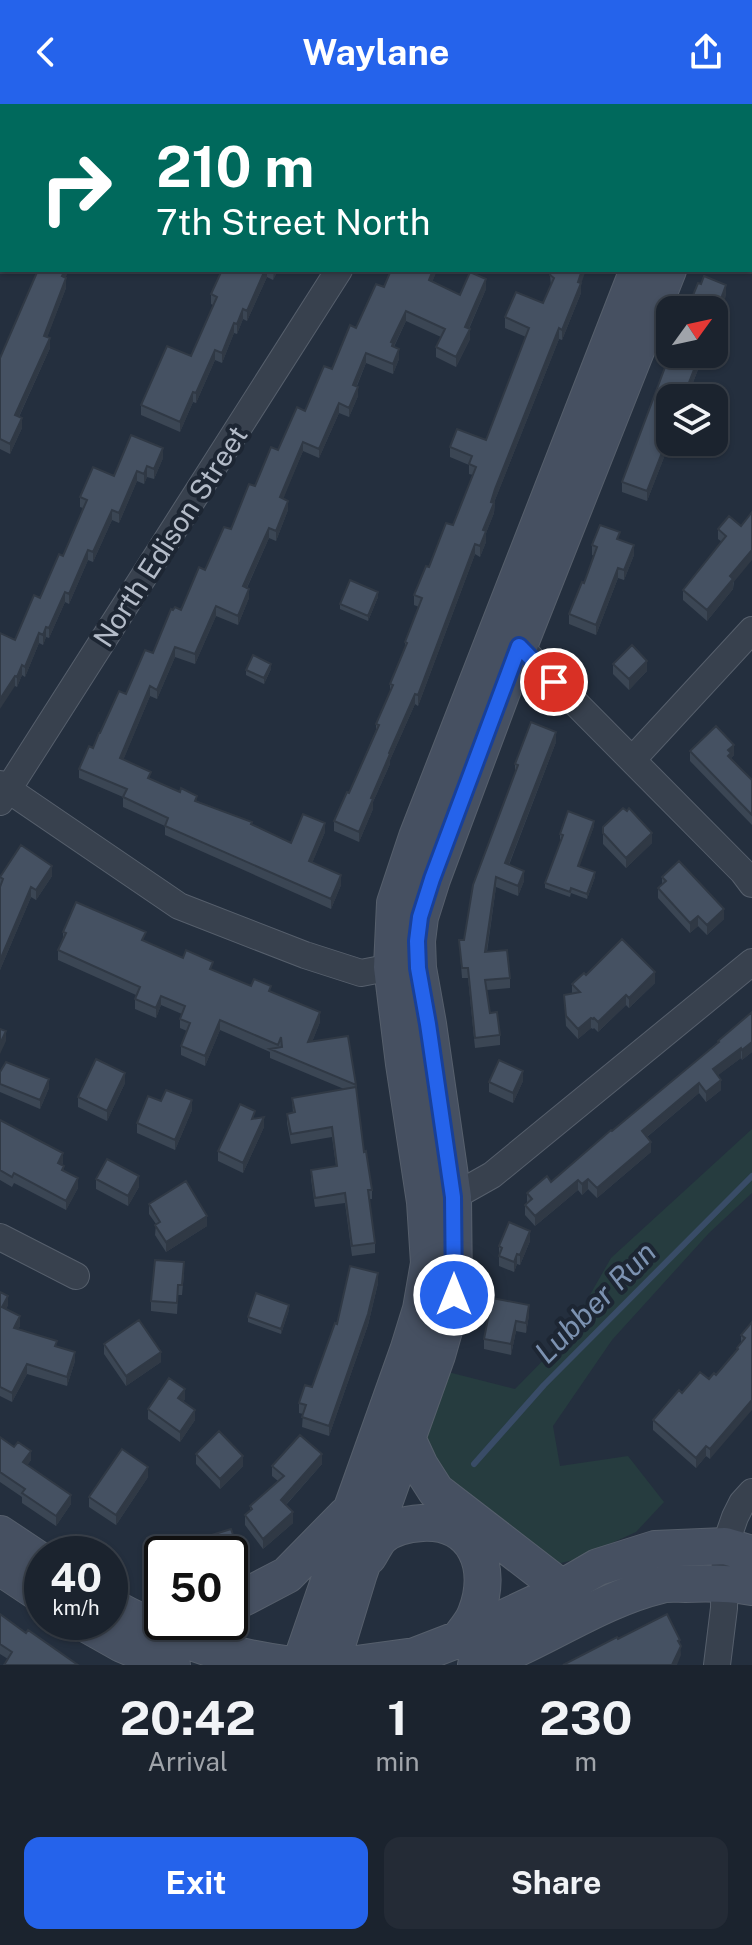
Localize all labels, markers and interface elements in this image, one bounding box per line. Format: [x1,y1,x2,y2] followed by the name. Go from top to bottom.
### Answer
[24,30,68,74] icon: back
[684,30,728,74] icon: share
[302,31,450,73] text: Waylane
[156,134,314,200] text: 210 m
[24,136,128,240] icon: right
[156,201,431,243] text: 7th Street North
[656,296,728,368] north arrow
[656,296,728,456] map controls
[656,384,728,456] button: layers
[86,419,254,653] street label: North Edison Street
[520,648,588,716] pin
[532,660,576,704] icon: arrive
[527,1234,663,1370] water label: Lubber Run
[412,1253,496,1337] position arrow
[144,1536,248,1640] speed limit sign: 50
[50,1554,102,1601] text: 40
[52,1596,100,1620] text: km/h
[120,1689,256,1746] text: 20:42
[387,1689,408,1746] text: 1
[539,1689,632,1746] text: 230
[148,1746,228,1777] text: Arrival
[375,1746,420,1777] text: min
[575,1746,597,1777] text: m
[24,1837,368,1929] button: Exit
[384,1837,728,1929] button: Share

